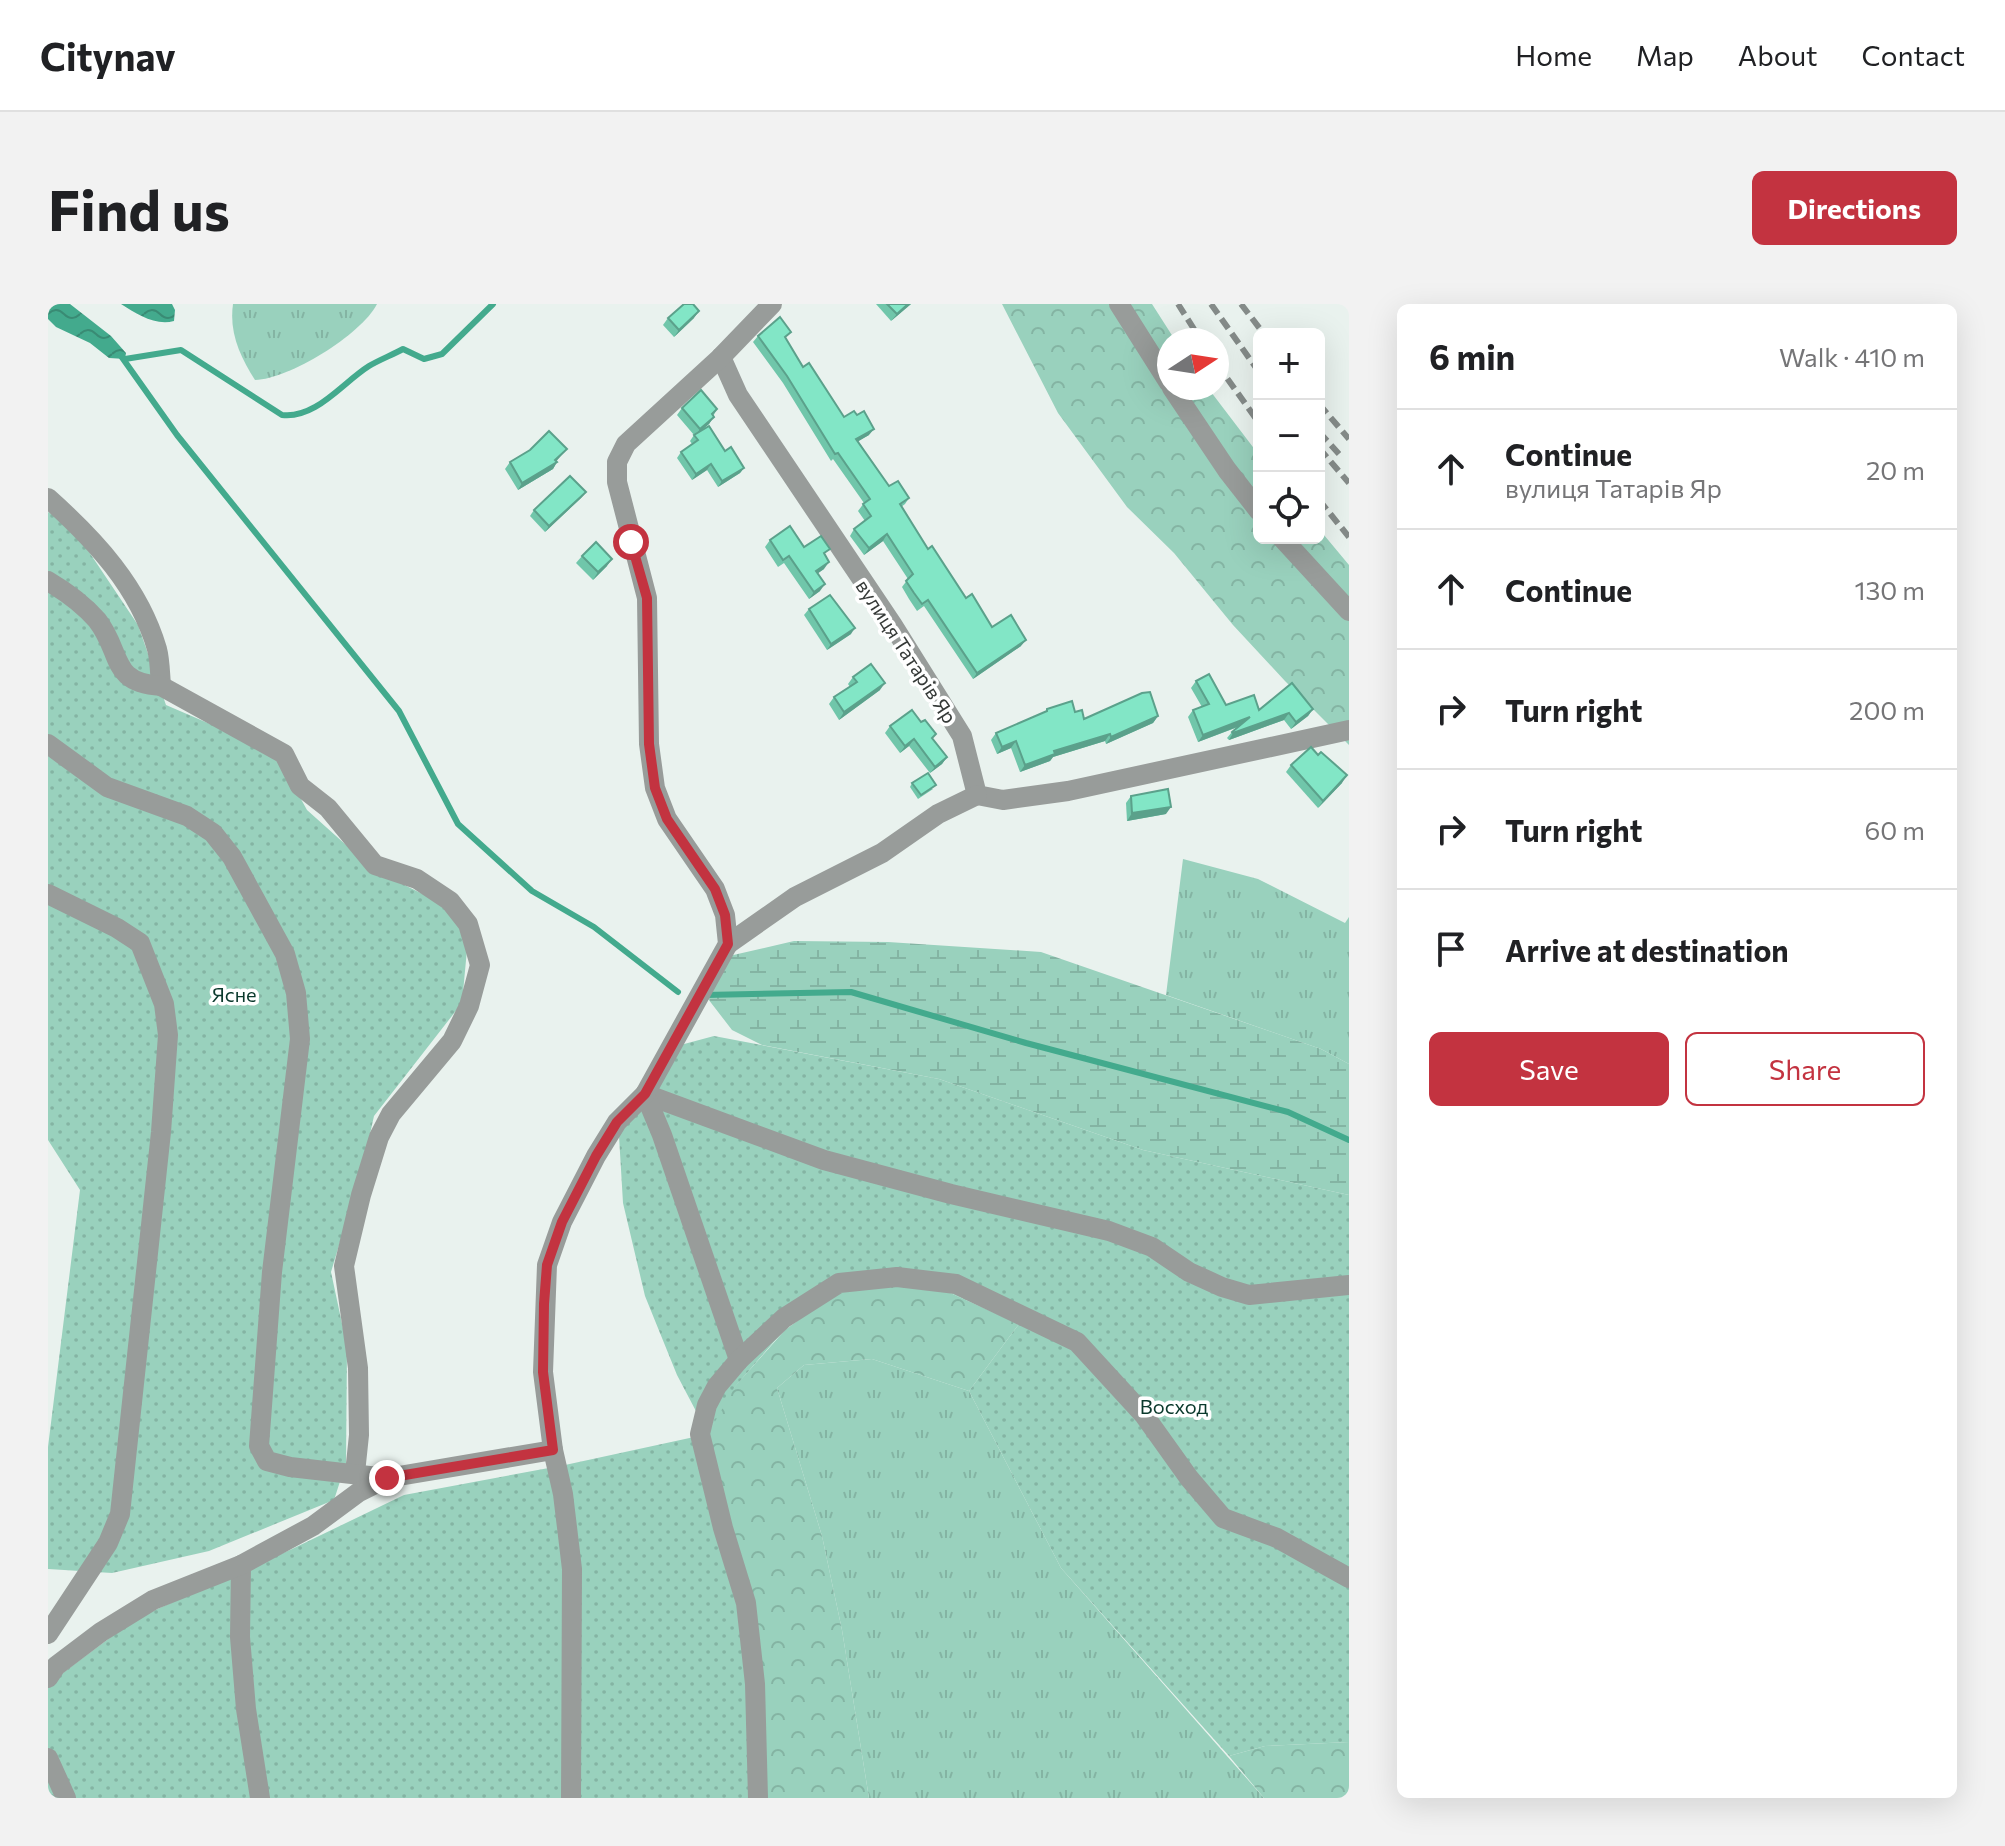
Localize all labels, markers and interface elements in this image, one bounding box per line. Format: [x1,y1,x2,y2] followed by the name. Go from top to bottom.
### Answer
[40,32,176,79] text: Citynav
[1515,38,1592,72] text: Home
[1636,38,1694,72] text: Map
[1738,38,1818,72] text: About
[1862,38,1965,72] text: Contact
[1752,171,1957,245] button: Directions
[48,174,230,243] text: Find us
[1157,328,1229,400] north arrow
[1253,328,1325,544] map controls
[1253,328,1325,400] button: +
[1429,335,1515,377] text: 6 min
[1779,341,1925,372] text: Walk · 410 m
[1253,400,1325,472] button: −
[1505,435,1632,472] text: Continue
[1429,447,1473,491] icon: ahead
[1866,454,1925,485] text: 20 m
[1253,472,1325,544] button: locate
[1505,472,1722,503] text: вулиця Татарів Яр
[613,524,649,560] route start
[1429,567,1473,611] icon: ahead
[1505,571,1632,608] text: Continue
[1854,574,1925,605] text: 130 m
[852,575,962,727] street label: вулиця Татарів Яр
[1429,687,1473,731] icon: right
[1505,691,1642,728] text: Turn right
[1849,694,1925,725] text: 200 m
[1429,807,1473,851] icon: right
[1505,811,1642,848] text: Turn right
[1865,814,1925,845] text: 60 m
[1429,927,1473,971] icon: arrive
[1505,931,1789,968] text: Arrive at destination
[211,982,257,1006] park label: Ясне
[1429,1032,1669,1106] button: Save
[1685,1032,1925,1106] button: Share
[1140,1394,1209,1418] park label: Восход
[369,1460,405,1496] route end

